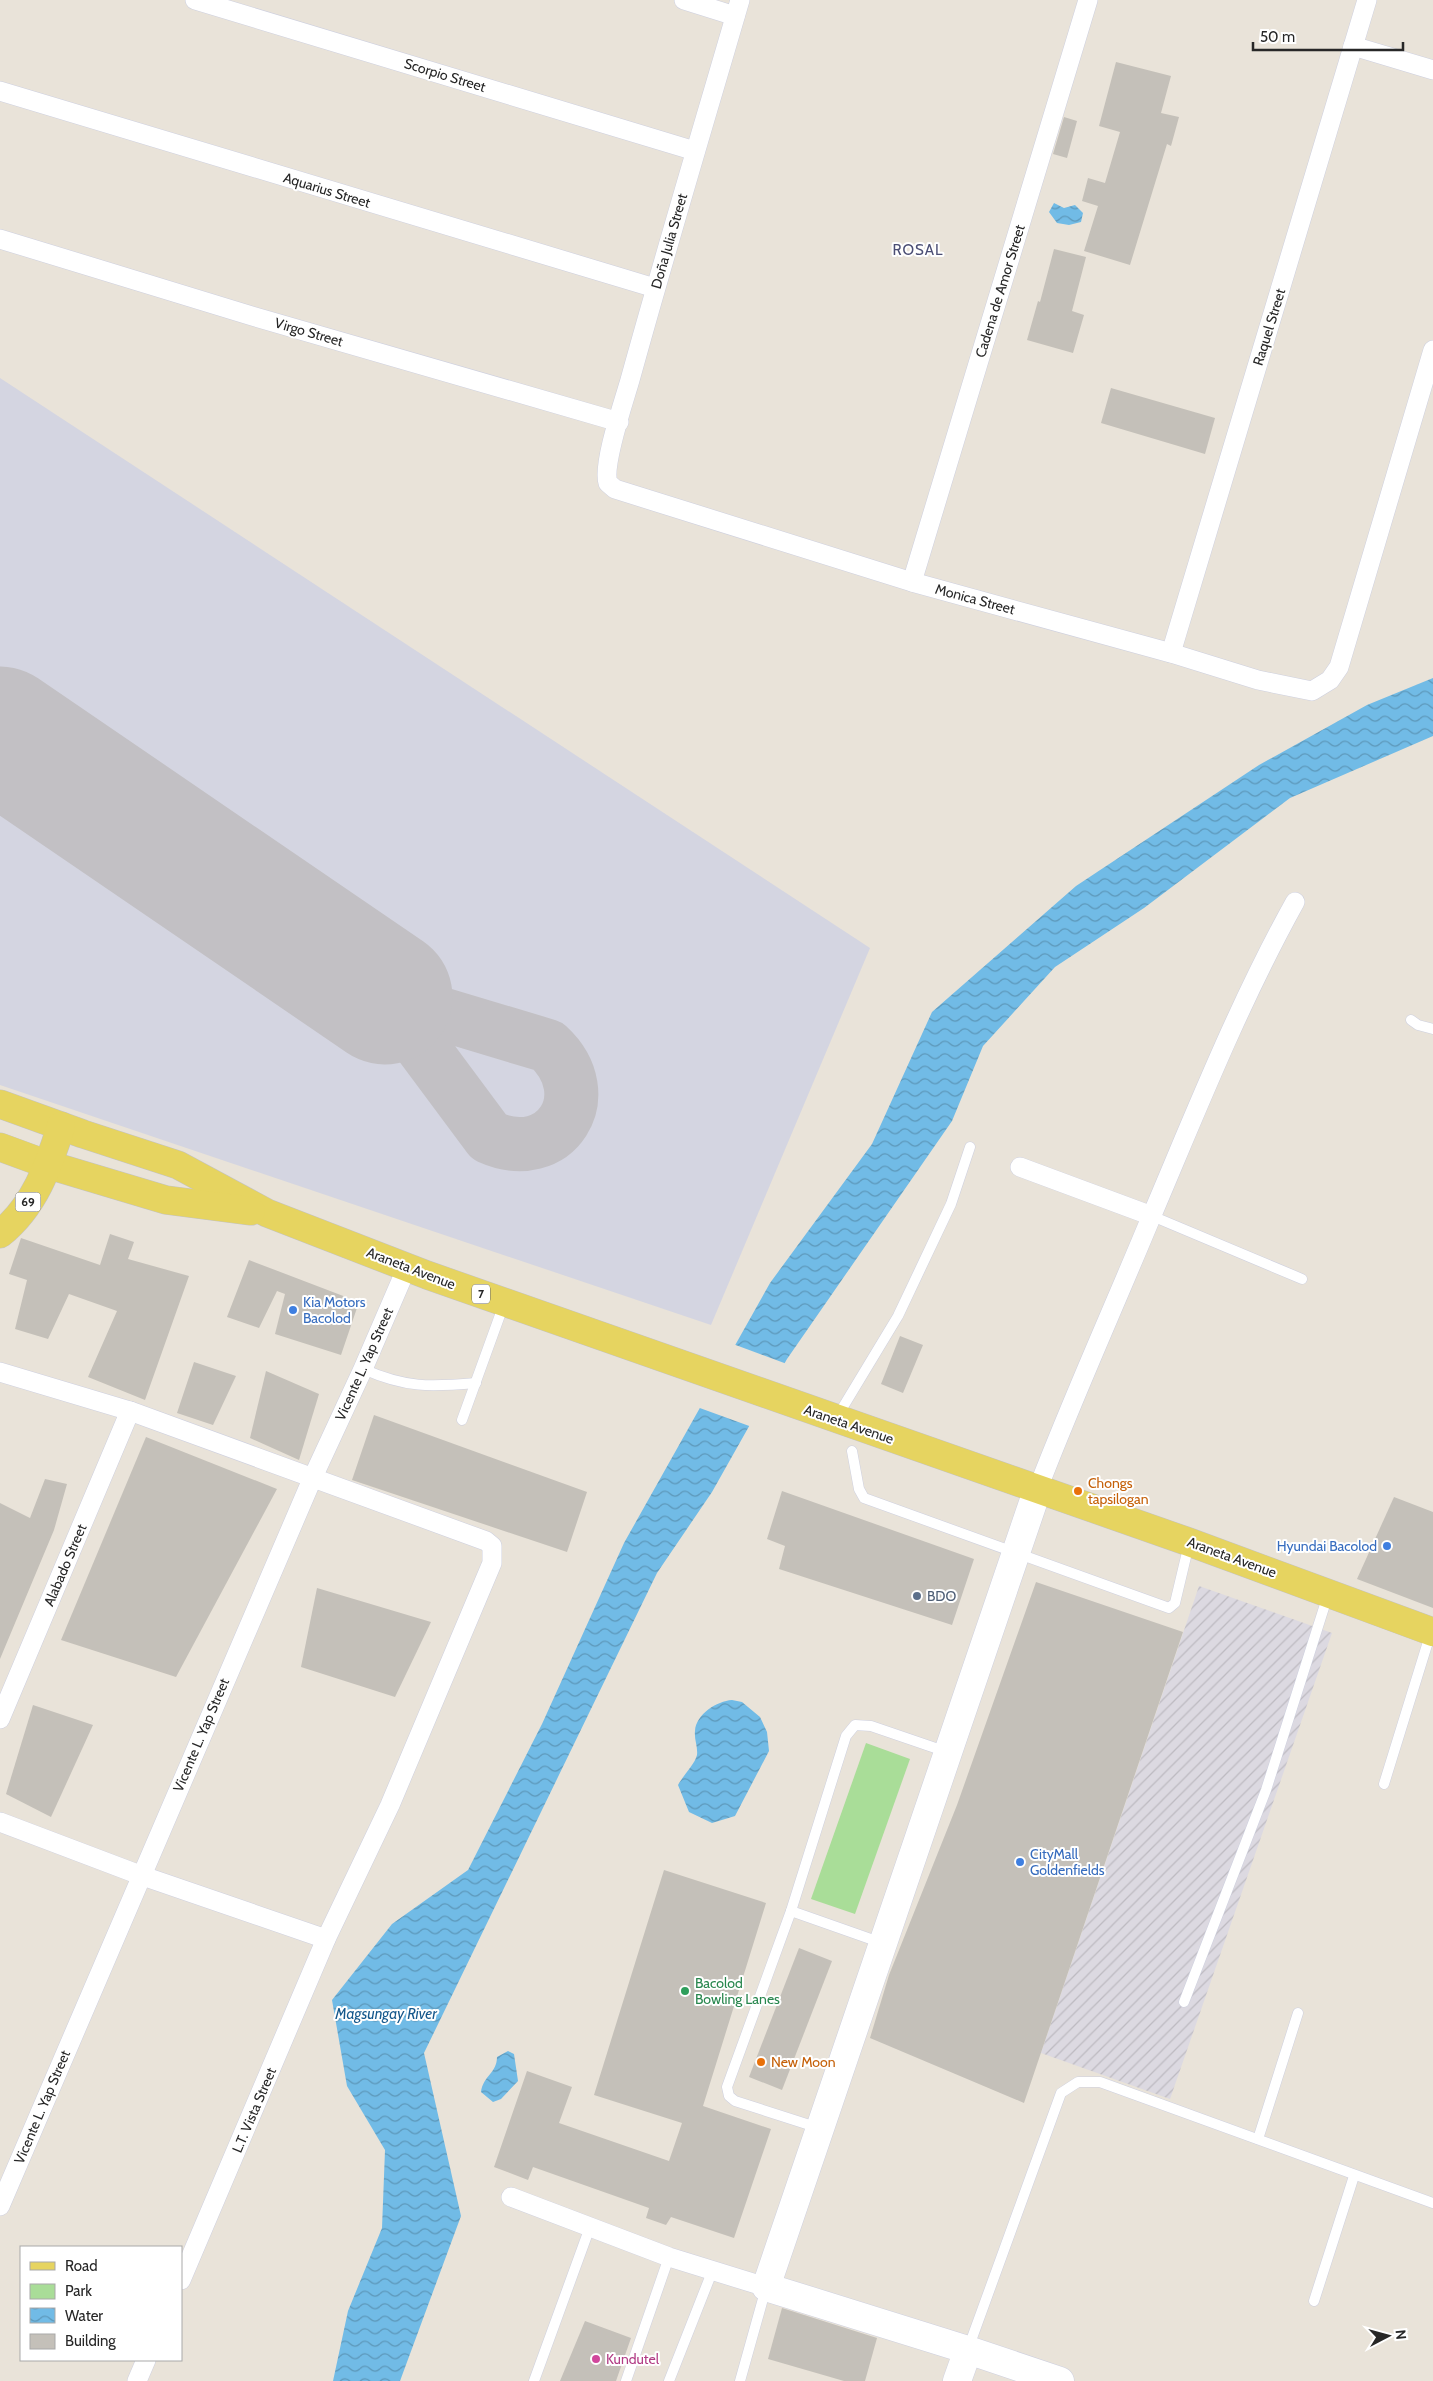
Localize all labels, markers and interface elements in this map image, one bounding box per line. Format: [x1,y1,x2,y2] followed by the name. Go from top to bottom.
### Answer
[1253,20,1403,52] scale bar
[1260,28,1295,46] text: 50 m
[402,54,488,96] street label: Scorpio Street
[281,168,373,212] street label: Aquarius Street
[647,191,691,291] street label: Doña Julia Street
[971,222,1029,360] street label: Cadena de Amor Street
[892,241,944,259] district label: ROSAL
[1249,286,1289,368] street label: Raquel Street
[273,314,346,350] street label: Virgo Street
[933,580,1017,618] street label: Monica Street
[15,1192,40,1212] road number: 69
[364,1243,458,1293] street label: Araneta Avenue
[472,1285,490,1304] road number: 7
[303,1293,366,1327] place label: Kia Motors Bacolod
[287,1304,299,1316] marker: Kia Motors Bacolod
[331,1304,397,1423] street label: Vicente L. Yap Street
[802,1400,896,1448] street label: Araneta Avenue
[1088,1474,1149,1508] place label: Chongs tapsilogan
[1072,1485,1084,1497] marker: Chongs tapsilogan
[40,1521,91,1609] street label: Alabado Street
[1185,1533,1279,1581] street label: Araneta Avenue
[1277,1537,1377,1555] place label: Hyundai Bacolod
[1381,1540,1393,1552] marker: Hyundai Bacolod
[927,1587,957,1605] place label: BDO
[911,1590,923,1602] marker: BDO
[169,1675,233,1795] street label: Vicente L. Yap Street
[1030,1845,1105,1879] place label: CityMall Goldenfields
[1014,1856,1026,1868] marker: CityMall Goldenfields
[695,1974,780,2008] place label: Bacolod Bowling Lanes
[679,1985,691,1997] marker: Bacolod Bowling Lanes
[334,2005,438,2023] water label: Magsungay River
[10,2047,74,2167] street label: Vicente L. Yap Street
[771,2053,836,2071] place label: New Moon
[755,2056,767,2068] marker: New Moon
[228,2064,280,2155] street label: L.T. Vista Street
[20,2246,182,2361] legend
[65,2257,98,2275] text: Road
[65,2282,92,2300] text: Park
[65,2307,103,2325] text: Water
[1363,2311,1413,2361] north arrow
[1391,2329,1410,2341] text: N
[65,2332,116,2350] text: Building
[606,2350,660,2368] place label: Kundutel
[590,2353,602,2365] marker: Kundutel

